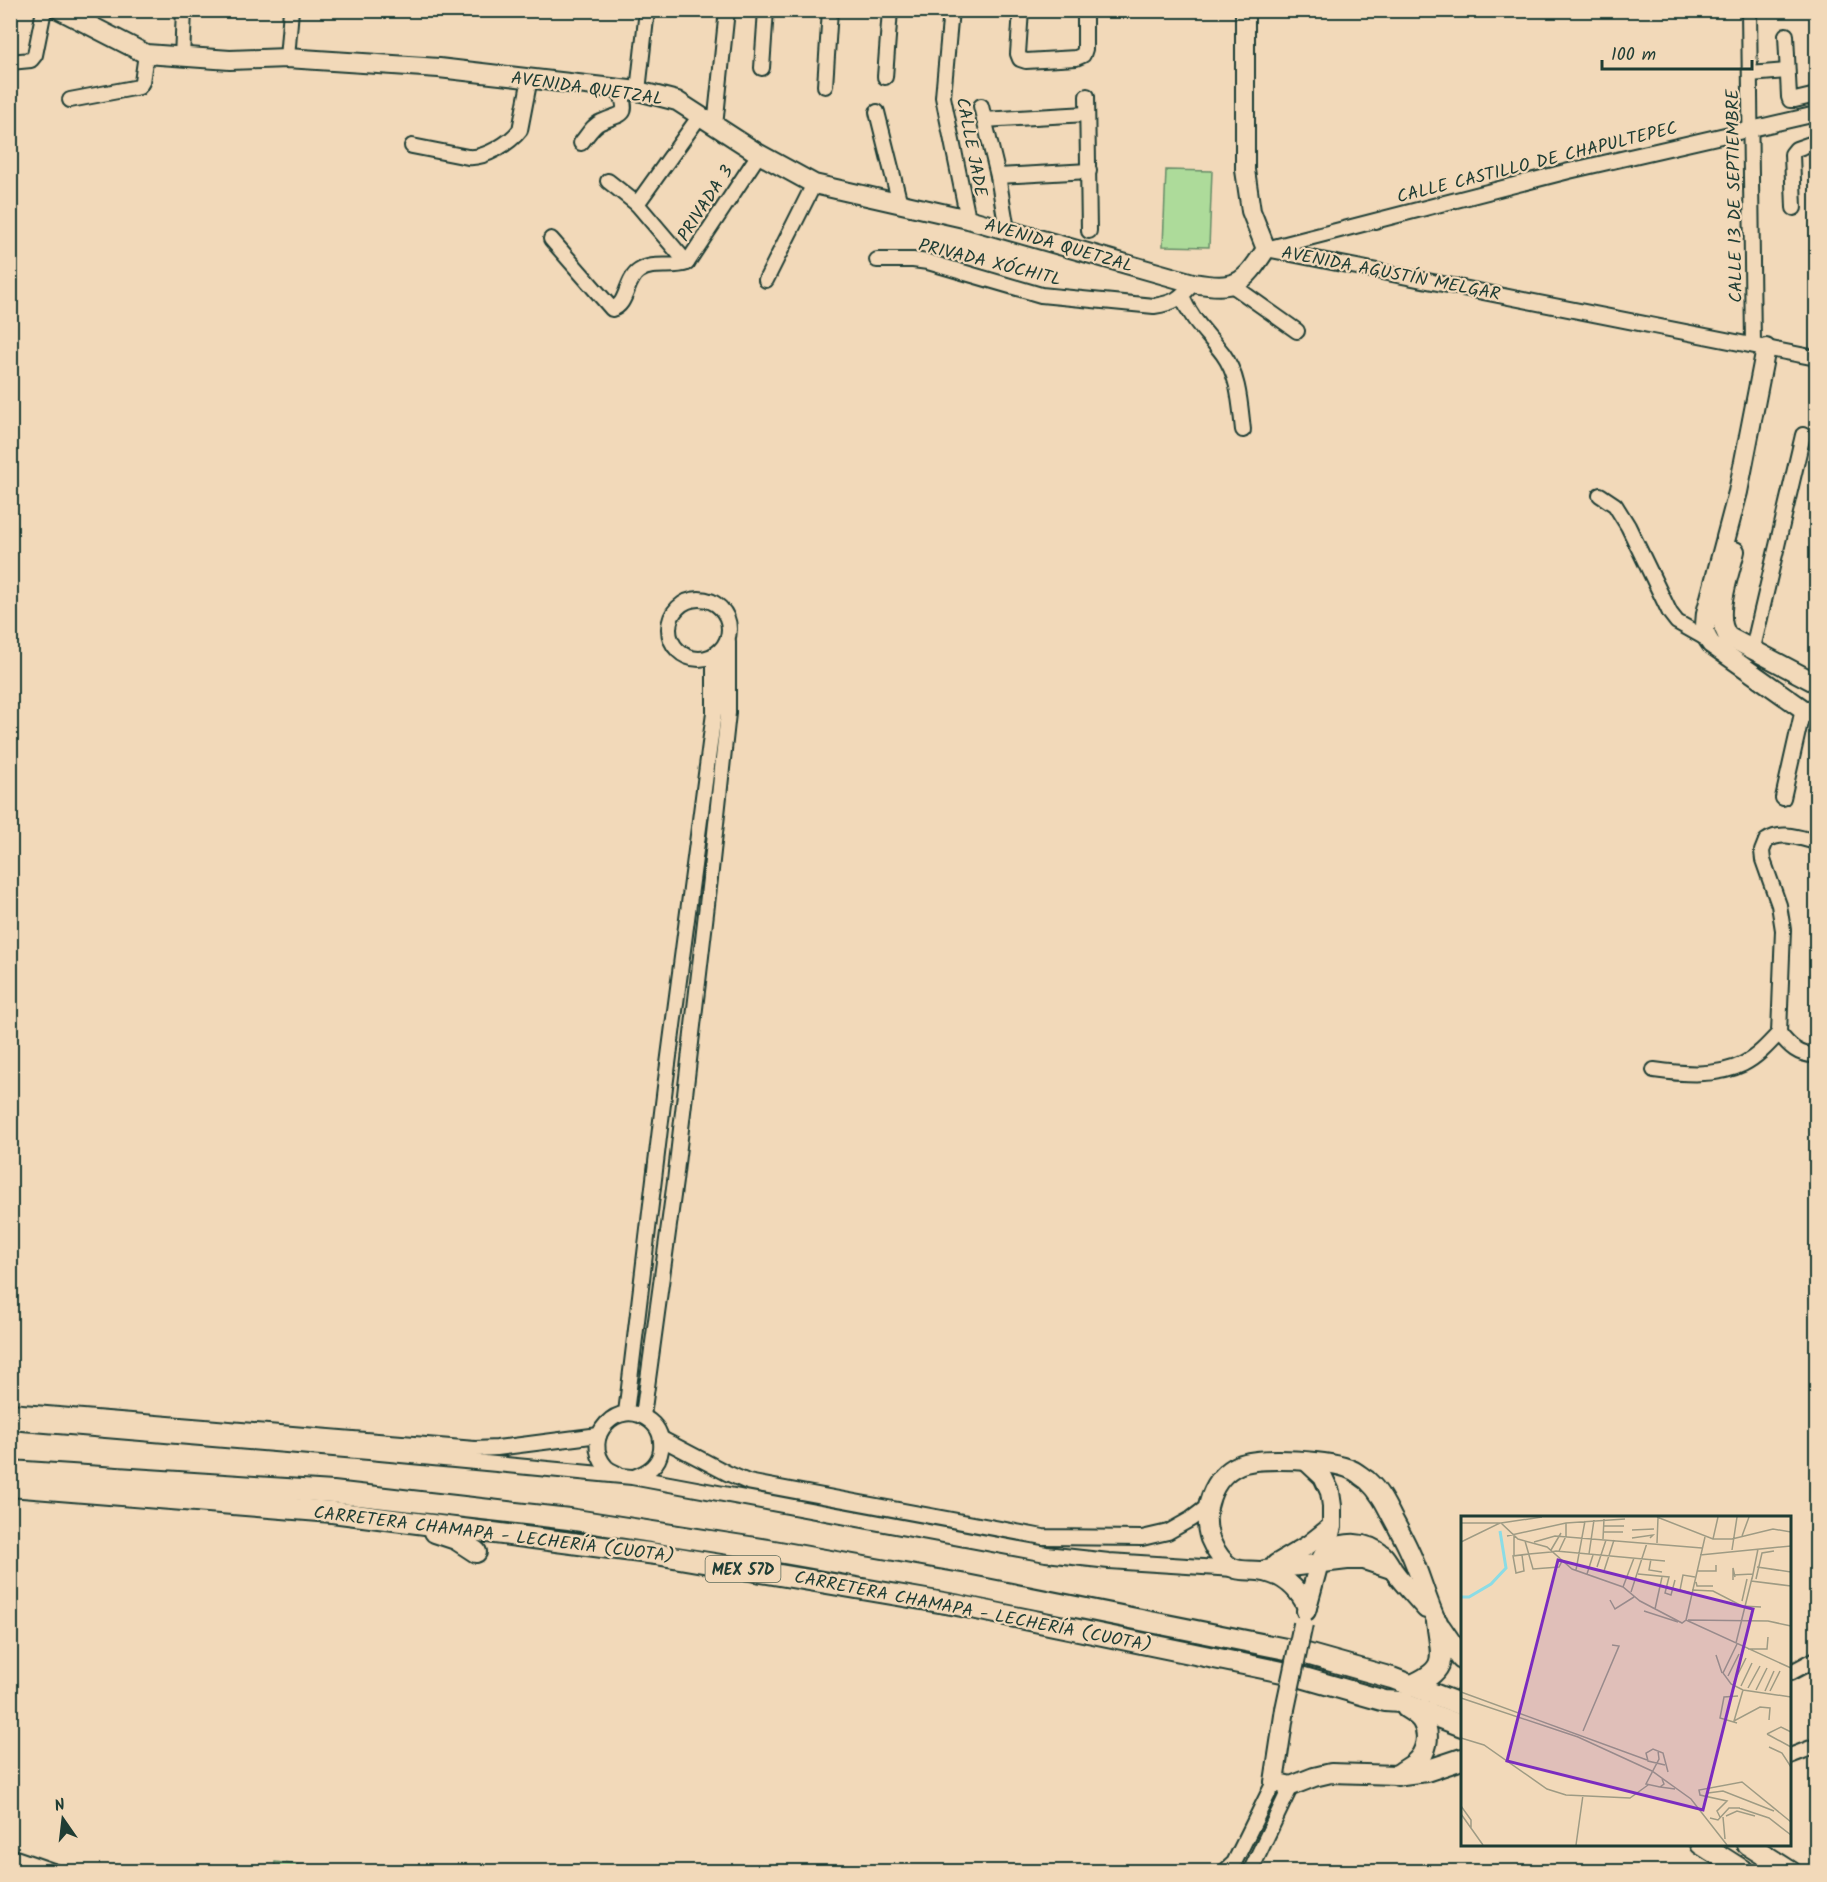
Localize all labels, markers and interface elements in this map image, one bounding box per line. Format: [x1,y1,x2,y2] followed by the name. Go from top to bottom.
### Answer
[1602,33,1752,71] scale bar
[1611,41,1656,70] text: 100 m
[509,64,665,114] street label: AVENIDA QUETZAL
[1719,88,1752,303] street label: CALLE 13 DE SEPTIEMBRE
[947,95,994,200] street label: CALLE JADE
[1394,115,1681,212] street label: CALLE CASTILLO DE CHAPULTEPEC
[671,160,742,248] street label: PRIVADA 3
[981,211,1136,281] street label: AVENIDA QUETZAL
[915,232,1064,295] street label: PRIVADA XÓCHITL
[1279,239,1503,310] street label: AVENIDA AGUSTÍN MELGAR
[312,1499,676,1572] street label: CARRETERA CHAMAPA - LECHERÍA (CUOTA)
[1461,1516,1791,1846] inset map
[706,1556,780,1582] road number: MEX 57D
[792,1564,1154,1661] street label: CARRETERA CHAMAPA - LECHERÍA (CUOTA)
[33,1789,93,1849] north arrow
[52,1793,68,1819] text: N

